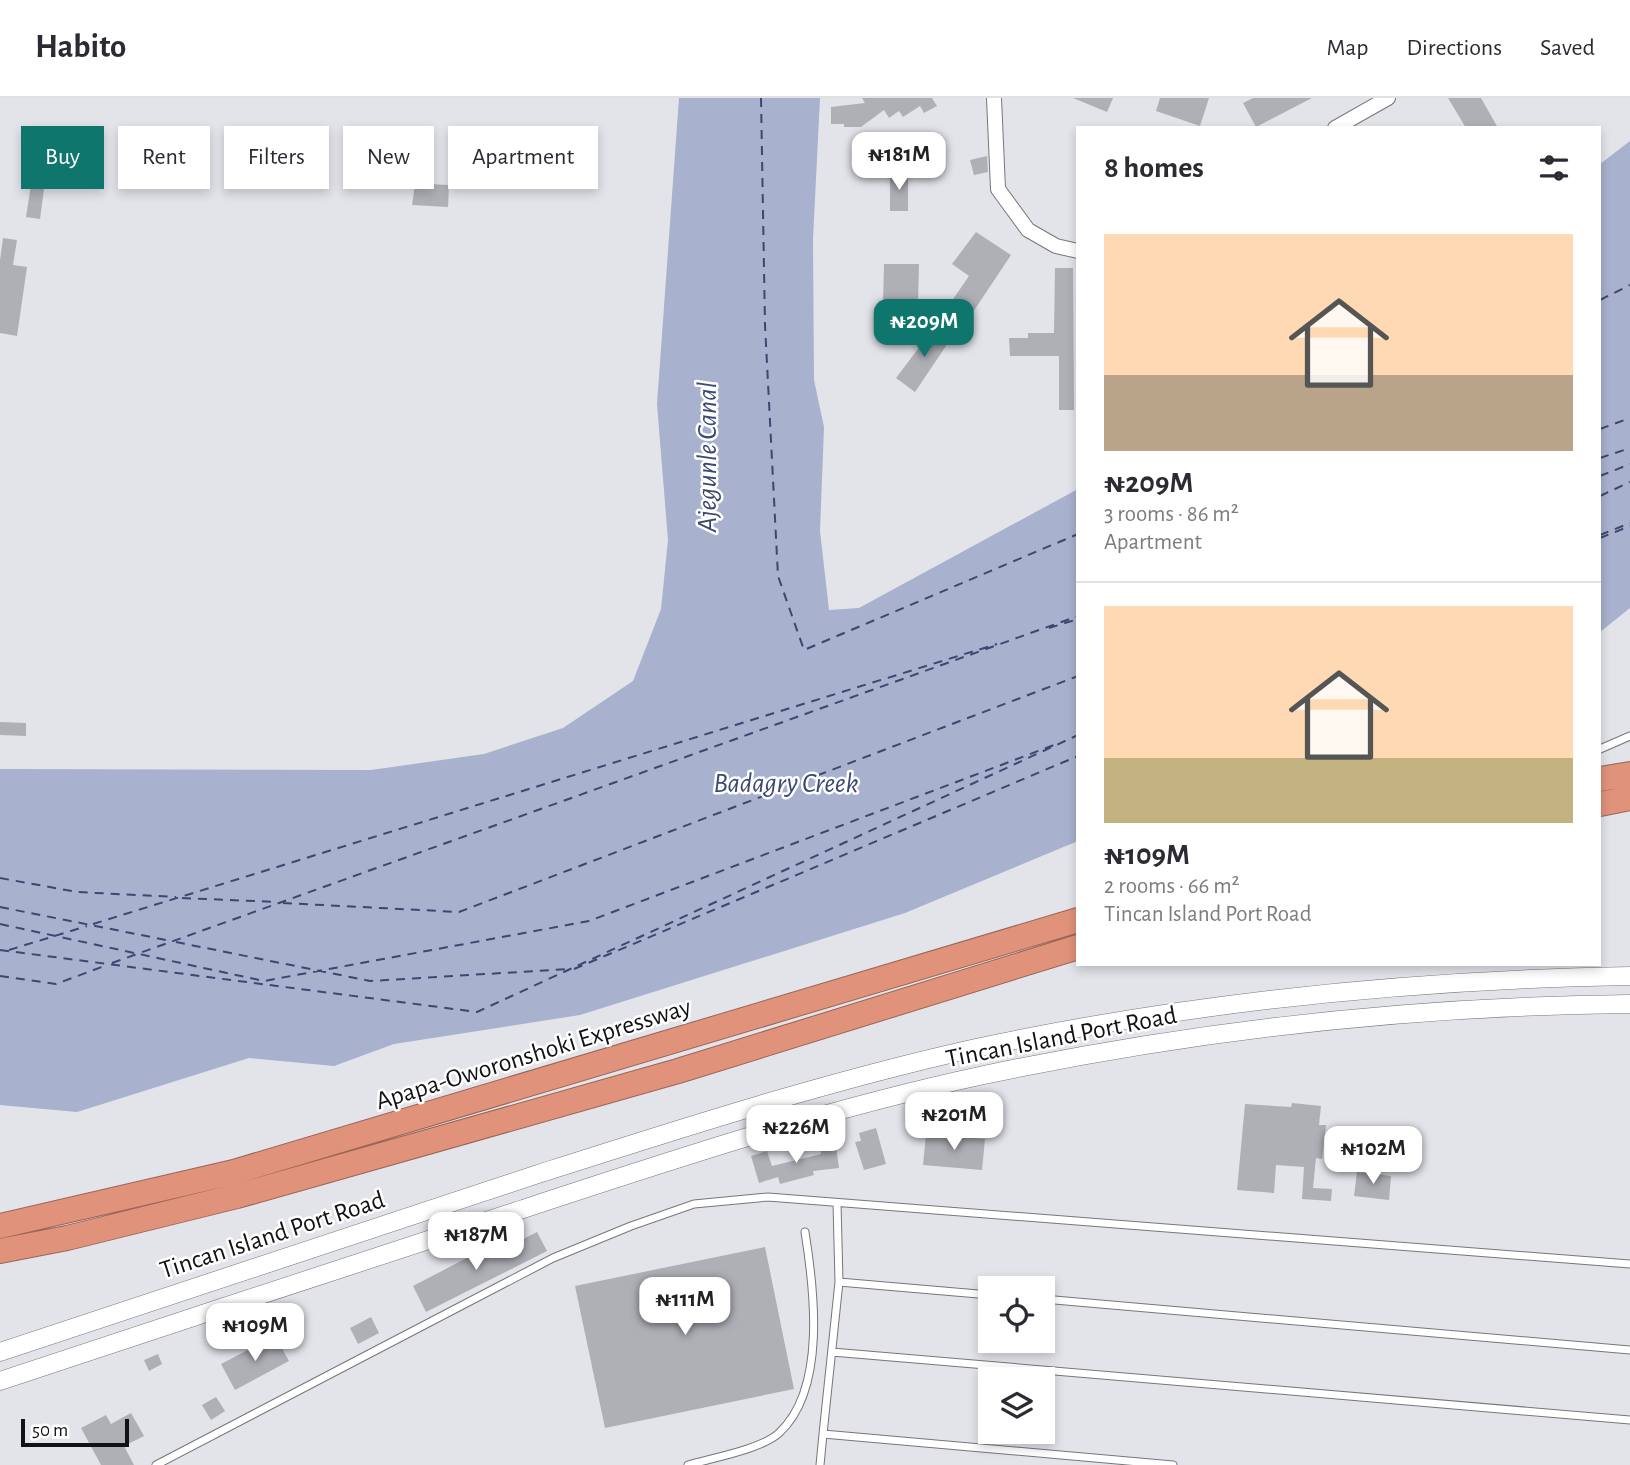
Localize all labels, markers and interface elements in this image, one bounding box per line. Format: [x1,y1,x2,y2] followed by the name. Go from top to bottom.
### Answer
[35,31,126,64] text: Habito
[1326,36,1368,60] text: Map
[1406,36,1502,60] text: Directions
[1540,36,1595,60] text: Saved
[21,126,104,189] chip: Buy
[118,126,210,189] chip: Rent
[224,126,329,189] chip: Filters
[343,126,434,189] chip: New
[448,126,598,189] chip: Apartment
[850,132,948,192] pin: ₦181M
[868,143,930,166] text: ₦181M
[1535,149,1573,187] icon: filters
[1104,153,1204,183] text: 8 homes
[1276,280,1402,406] icon: home
[875,300,973,359] pin: ₦209M
[890,310,958,333] text: ₦209M
[694,382,722,533] water label: Ajegunle Canal
[1104,468,1193,498] text: ₦209M
[1104,503,1239,526] text: 3 rooms · 86 m²
[1104,531,1202,554] text: Apartment
[1276,652,1402,778] icon: home
[713,770,859,798] water label: Badagry Creek
[1104,840,1190,870] text: ₦109M
[1104,875,1240,898] text: 2 rooms · 66 m²
[1104,903,1312,926] text: Tincan Island Port Road
[373,994,694,1114] street label: Apapa-Oworonshoki Expressway
[944,1002,1179,1072] street label: Tincan Island Port Road
[905,1093,1003,1152] pin: ₦201M
[921,1103,987,1126] text: ₦201M
[747,1105,845,1165] pin: ₦226M
[762,1116,830,1139] text: ₦226M
[1324,1126,1422,1186] pin: ₦102M
[1340,1137,1406,1160] text: ₦102M
[157,1186,388,1284] street label: Tincan Island Port Road
[427,1212,525,1272] pin: ₦187M
[444,1223,508,1246] text: ₦187M
[978,1276,1055,1444] map controls
[978,1276,1055,1353] button: locate
[636,1278,734,1337] pin: ₦111M
[655,1288,715,1311] text: ₦111M
[206,1304,304,1363] pin: ₦109M
[222,1314,288,1337] text: ₦109M
[978,1367,1055,1444] button: layers
[21,1416,130,1448] scale bar
[32,1421,68,1440] text: 50 m

